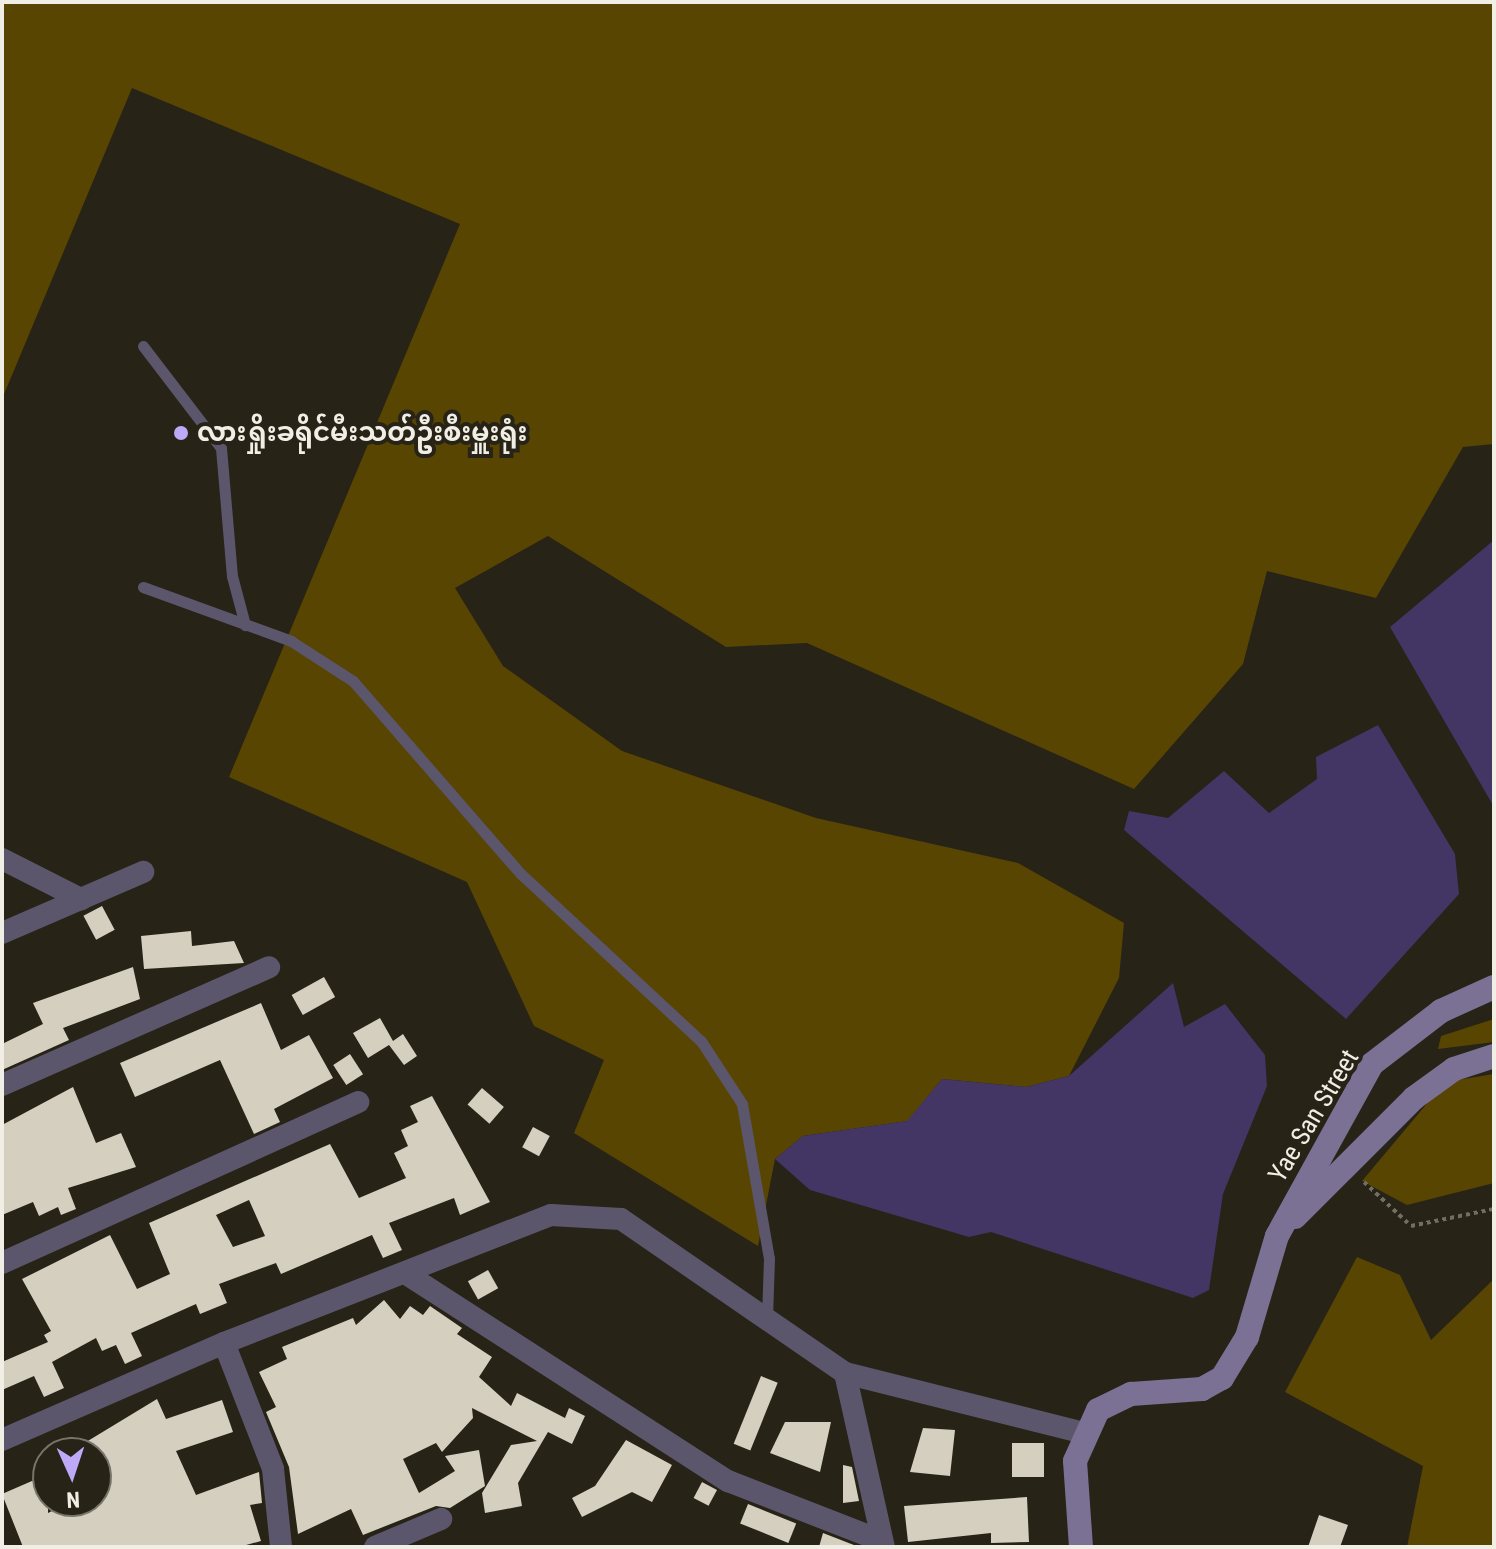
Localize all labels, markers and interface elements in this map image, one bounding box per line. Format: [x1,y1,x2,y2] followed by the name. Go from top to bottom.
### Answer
[197,417,527,449] place label: လားရှိုးခရိုင်မီးသတ်ဦးစီးမှူးရုံး
[172,424,190,442] marker: လားရှိုးခရိုင်မီးသတ်ဦးစီးမှူးရုံး
[1262,1044,1366,1188] street label: Yae San Street
[32,1437,112,1517] north arrow
[66,1487,81,1512] text: N

